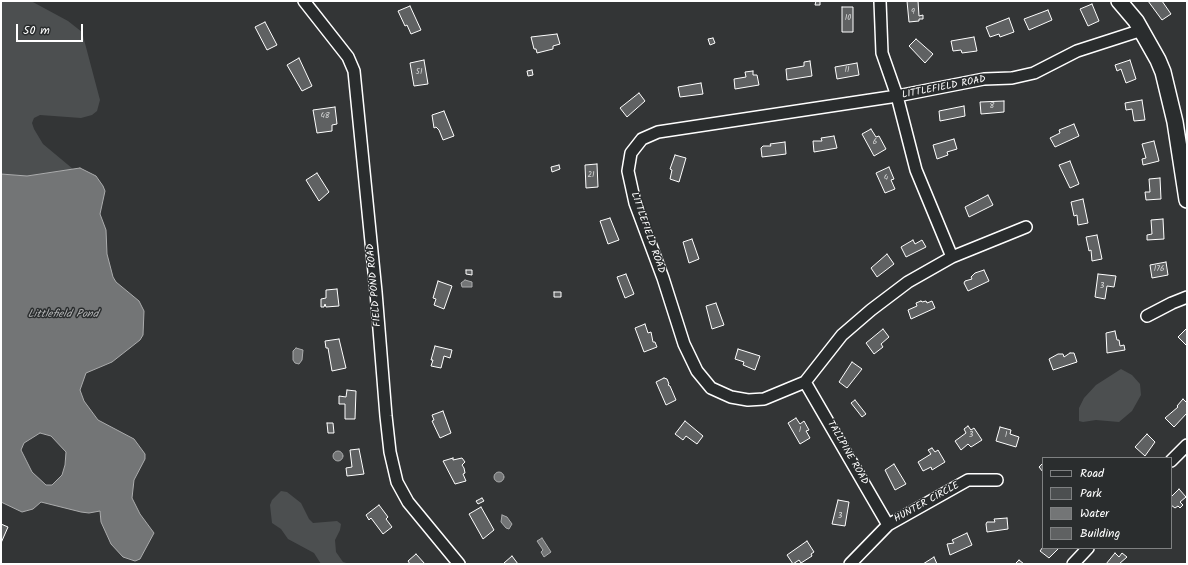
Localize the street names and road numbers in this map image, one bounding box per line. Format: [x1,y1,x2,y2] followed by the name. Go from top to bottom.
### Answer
[901,74,987,102] street label: LITTLEFIELD ROAD
[627,191,667,275] street label: LITTLEFIELD ROAD
[365,243,385,327] street label: FIELD POND ROAD
[824,419,870,487] street label: TALLPINE ROAD
[892,480,962,526] street label: HUNTER CIRCLE

